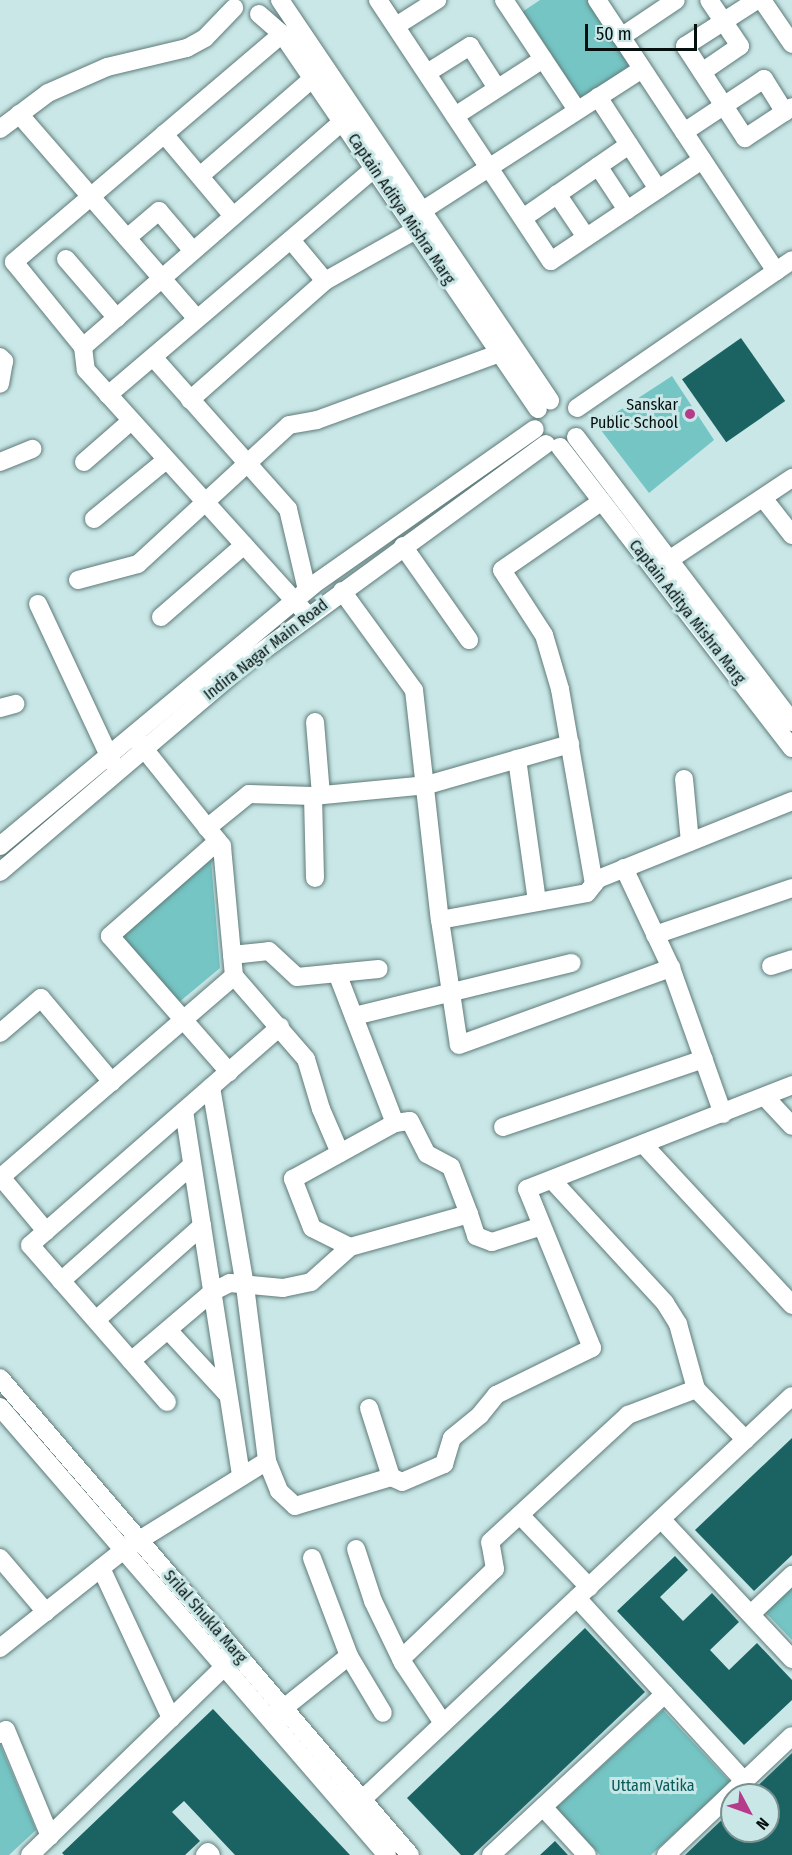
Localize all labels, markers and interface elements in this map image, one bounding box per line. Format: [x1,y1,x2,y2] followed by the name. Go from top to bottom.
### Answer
[588,12,700,50] scale bar
[596,23,632,45] text: 50 m
[343,130,459,288] street label: Captain Aditya Mishra Marg
[590,395,678,433] place label: Sanskar Public School
[683,407,697,421] marker: Sanskar Public School
[625,536,749,688] street label: Captain Aditya Mishra Marg
[200,596,332,704] street label: Indira Nagar Main Road
[159,1566,251,1668] street label: Srilal Shukla Marg
[611,1776,695,1796] park label: Uttam Vatika
[720,1783,780,1843] north arrow
[752,1814,773,1834] text: N

